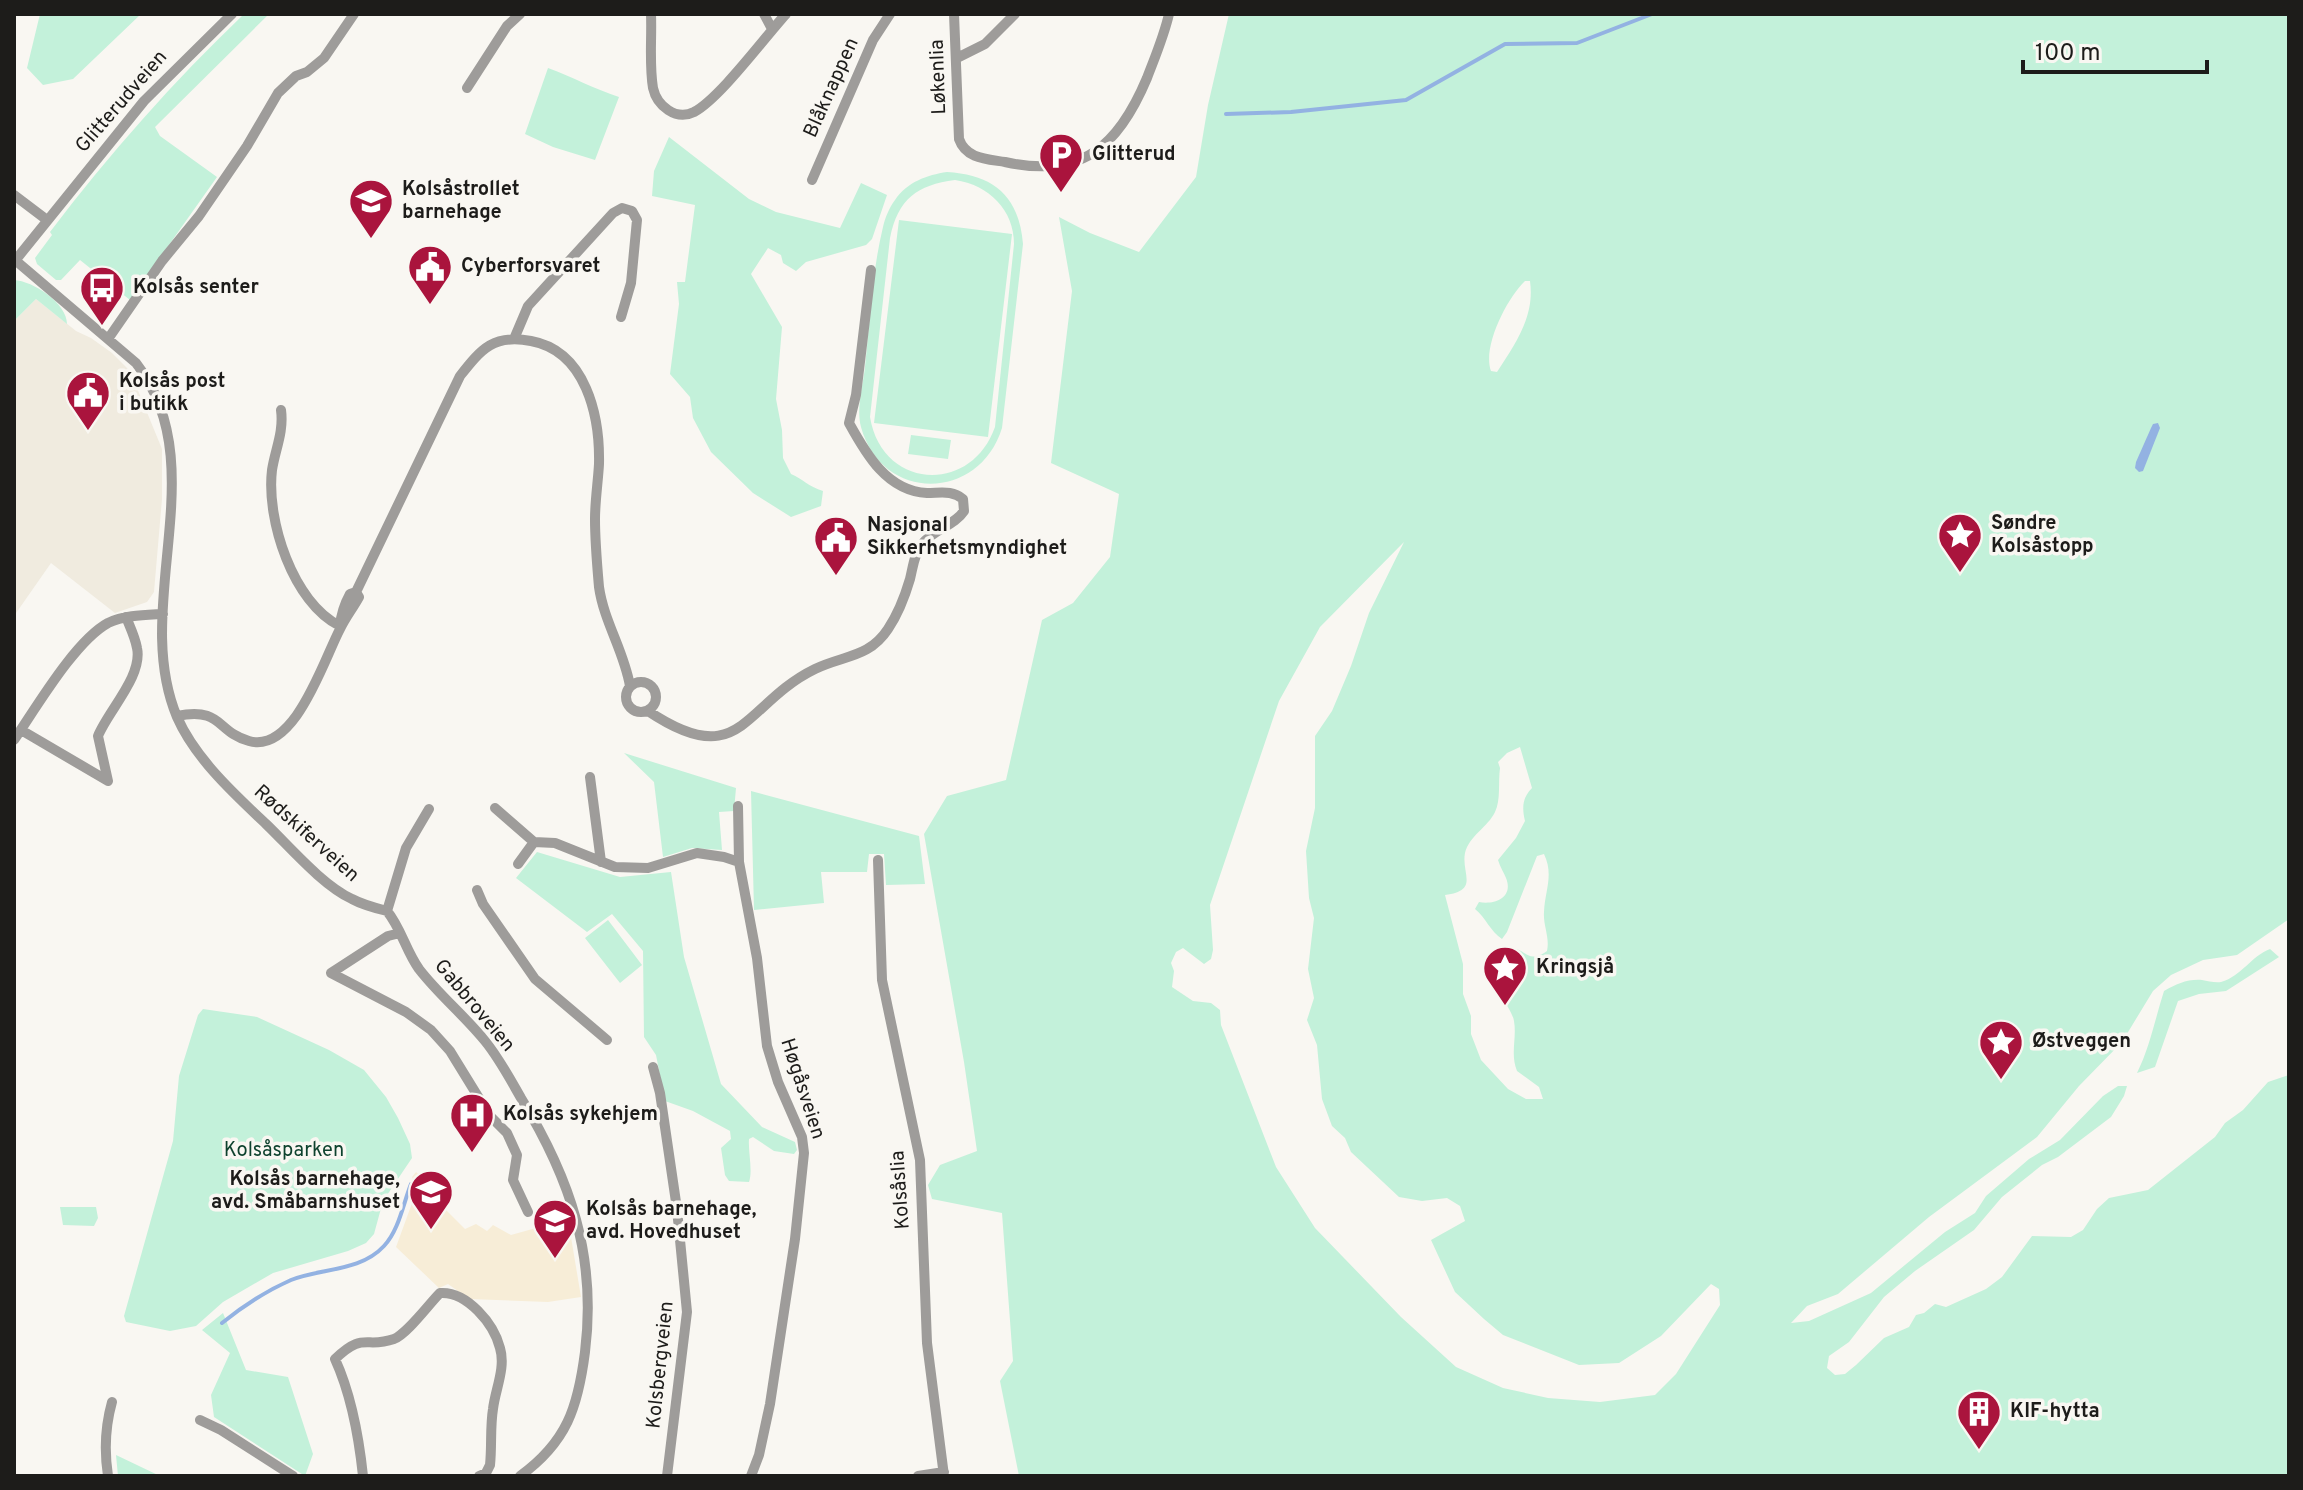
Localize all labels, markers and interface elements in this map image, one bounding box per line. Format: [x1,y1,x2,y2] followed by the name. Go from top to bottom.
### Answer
[2023,24,2207,74] scale bar
[798,34,866,142] street label: Blåknappen
[925,39,953,115] street label: Løkenlia
[2035,39,2101,69] text: 100 m
[70,45,174,159] street label: Glitterudveien
[1037,131,1085,194] parking icon: Glitterud
[1092,142,1176,168] place label: Glitterud
[347,177,395,240] school or university icon: Kolsåstrollet barnehage
[402,177,520,226] place label: Kolsåstrollet barnehage
[406,243,454,306] public building icon: Cyberforsvaret
[461,254,601,280] place label: Cyberforsvaret
[78,264,126,327] bus stop icon: Kolsås senter
[133,275,259,301] place label: Kolsås senter
[64,369,112,432] public building icon: Kolsås post i butikk
[119,369,225,418] place label: Kolsås post i butikk
[1936,511,1984,574] place icon: Søndre Kolsåstopp
[1991,511,2094,560] place label: Søndre Kolsåstopp
[867,513,1067,562] place label: Nasjonal Sikkerhetsmyndighet
[812,514,860,577] public building icon: Nasjonal Sikkerhetsmyndighet
[248,780,364,888] street label: Rødskiferveien
[1481,944,1529,1007] place icon: Kringsjå
[428,954,520,1058] street label: Gabbroveien
[1536,955,1614,981] place label: Kringsjå
[1977,1018,2025,1081] place icon: Østveggen
[2032,1029,2131,1055] place label: Østveggen
[773,1035,831,1143] street label: Høgåsveien
[448,1091,496,1154] hospital icon: Kolsås sykehjem
[503,1102,658,1128] place label: Kolsås sykehjem
[224,1138,344,1164] park label: Kolsåsparken
[885,1150,917,1230] street label: Kolsåslia
[211,1167,400,1216] place label: Kolsås barnehage, avd. Småbarnshuset
[407,1168,455,1231] school or university icon: Kolsås barnehage, avd. Småbarnshuset
[531,1197,579,1260] school or university icon: Kolsås barnehage, avd. Hovedhuset
[586,1197,757,1246] place label: Kolsås barnehage, avd. Hovedhuset
[641,1300,681,1430] street label: Kolsbergveien
[1955,1388,2003,1451] building icon: KIF-hytta
[2010,1399,2100,1425] place label: KIF-hytta

